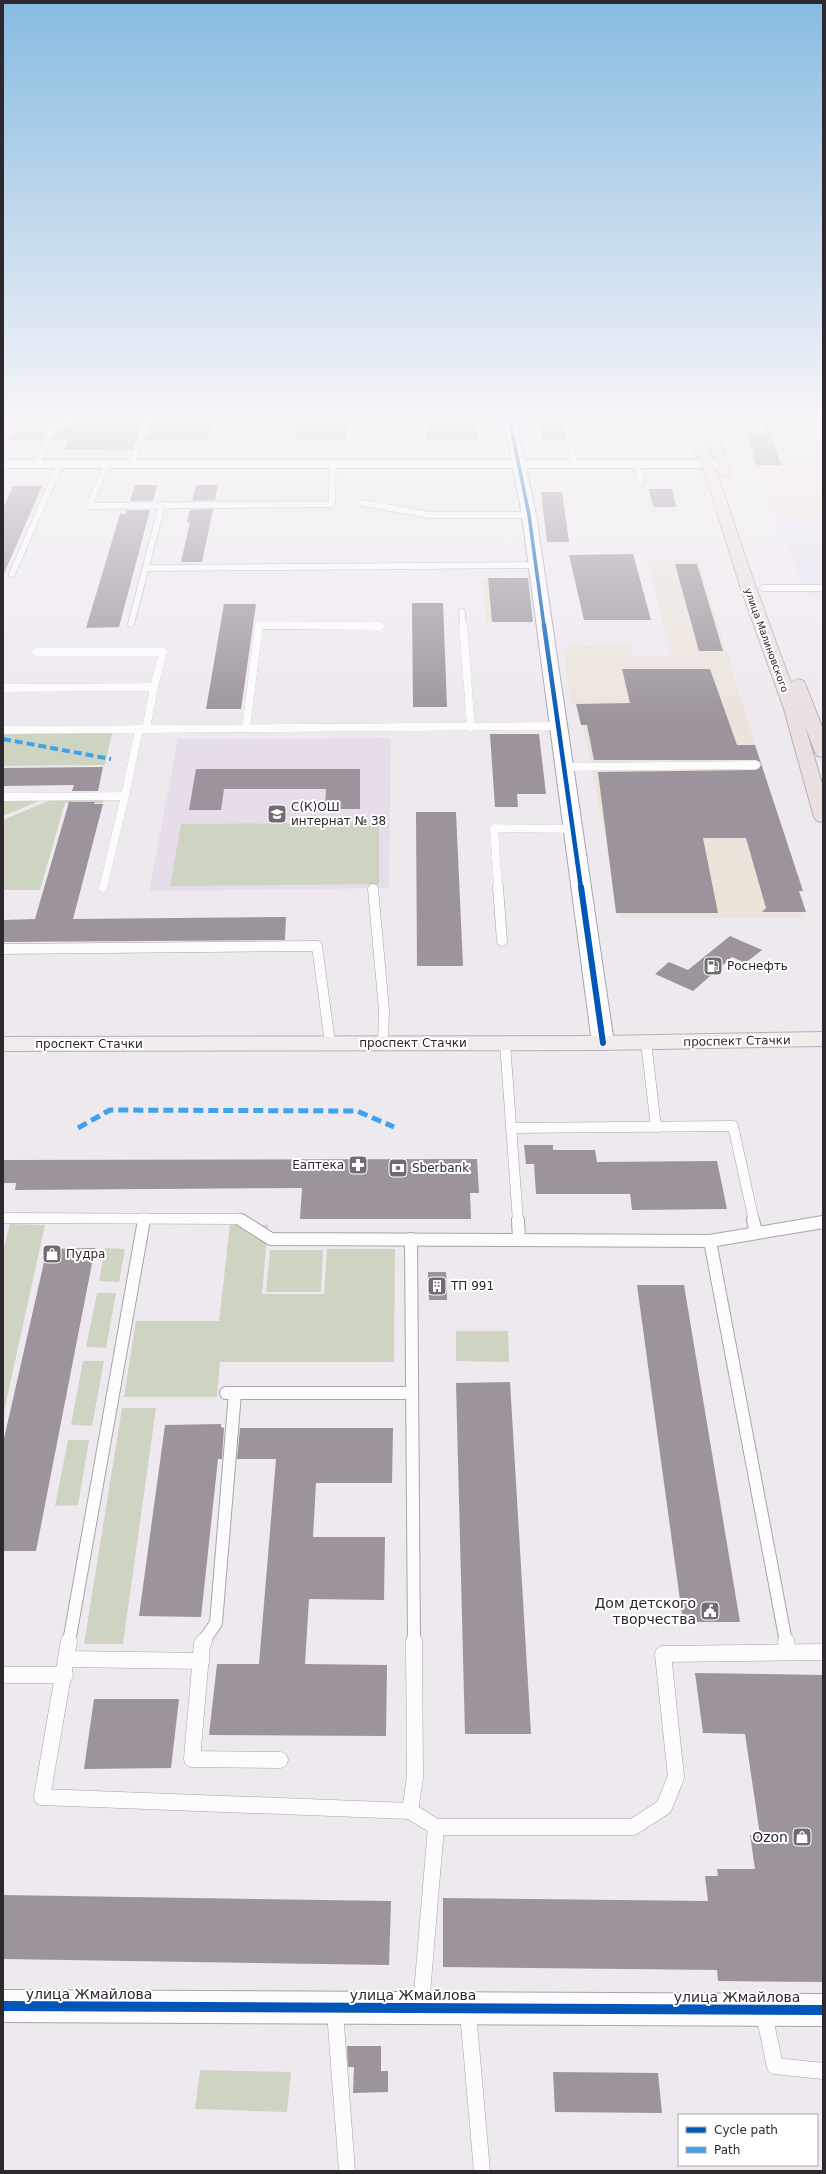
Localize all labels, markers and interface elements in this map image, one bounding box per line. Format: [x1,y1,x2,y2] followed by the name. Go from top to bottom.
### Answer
[743,587,791,694] street label: улица Малиновского
[291,800,386,828] place label: С(К)ОШ интернат № 38
[266,803,288,825] school or university icon: С(К)ОШ интернат № 38
[702,955,724,977] fuel station icon: Роснефть
[727,959,788,973] place label: Роснефть
[683,1033,791,1049] street label: проспект Стачки
[359,1036,467,1050] street label: проспект Стачки
[35,1037,143,1051] street label: проспект Стачки
[347,1154,369,1176] pharmacy icon: Еаптека
[387,1157,409,1179] bank icon: Sberbank
[292,1158,344,1172] place label: Еаптека
[412,1161,469,1175] place label: Sberbank
[41,1243,63,1265] shop icon: Пудра
[66,1247,105,1261] place label: Пудра
[426,1275,448,1297] building icon: ТП 991
[450,1279,494,1293] place label: ТП 991
[594,1595,696,1627] place label: Дом детского творчества
[699,1600,721,1622] public building icon: Дом детского творчества
[791,1826,813,1848] shop icon: Ozon
[752,1829,788,1845] place label: Ozon
[26,1986,152,2002] street label: улица Жмайлова
[350,1987,476,2003] street label: улица Жмайлова
[674,1989,800,2005] street label: улица Жмайлова
[678,2114,818,2166] legend
[714,2123,778,2137] text: Cycle path
[714,2143,740,2157] text: Path

